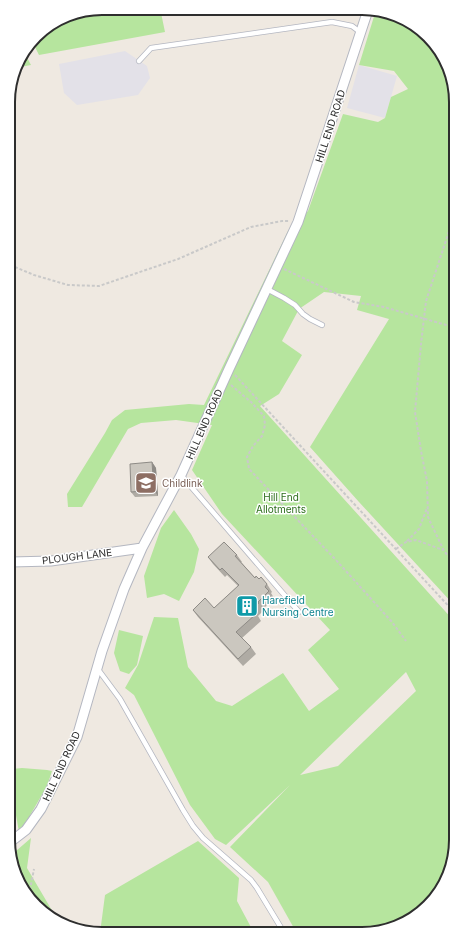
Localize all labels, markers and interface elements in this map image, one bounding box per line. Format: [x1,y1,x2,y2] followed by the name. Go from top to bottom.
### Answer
[313,88,347,164] street label: HILL END ROAD
[183,387,225,461] street label: HILL END ROAD
[133,470,159,496] school or university icon: Childlink
[162,477,203,489] place label: Childlink
[256,491,306,515] park label: Hill End Allotments
[41,546,113,566] street label: PLOUGH LANE
[234,593,260,619] building icon: Harefield Nursing Centre
[262,594,334,618] place label: Harefield Nursing Centre
[40,729,82,803] street label: HILL END ROAD

